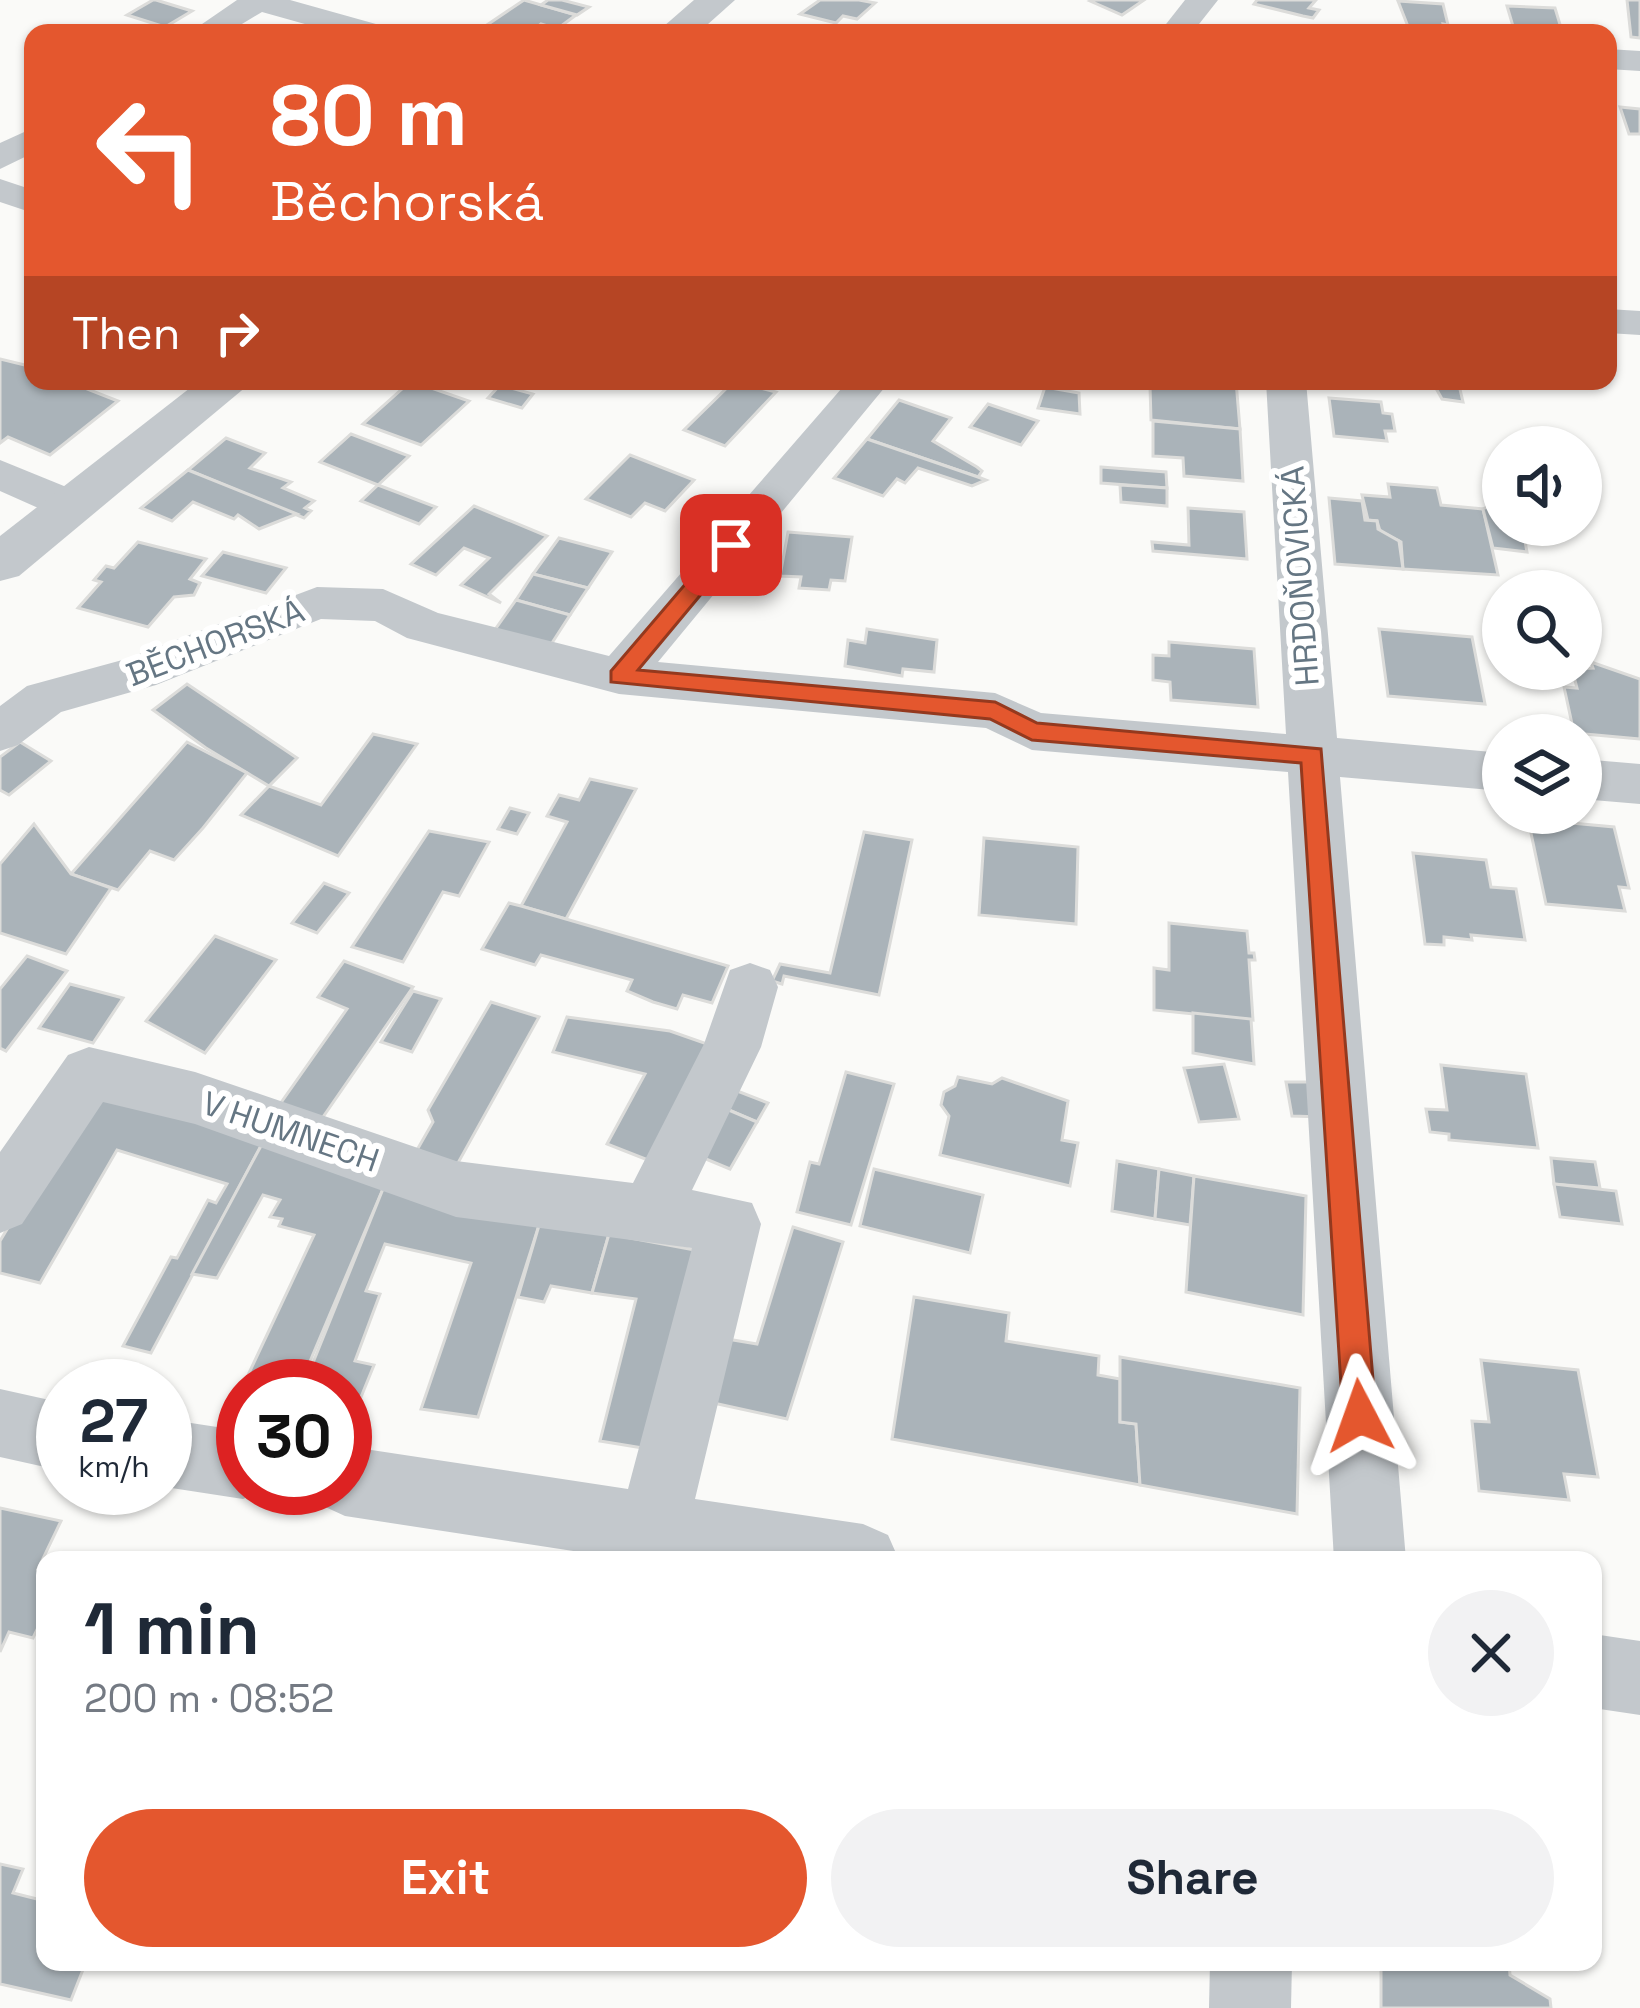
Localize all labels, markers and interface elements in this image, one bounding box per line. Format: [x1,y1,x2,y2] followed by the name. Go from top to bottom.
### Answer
[270,62,468,170] text: 80 m
[72,72,228,228] icon: left
[270,167,544,236] text: Běchorská
[204,300,270,366] icon: right
[72,305,180,362] text: Then
[1482,426,1602,834] map controls
[1482,426,1602,546] button: sound
[1271,464,1329,687] street label: HRDOŇOVICKÁ
[680,494,782,596] pin
[698,512,764,578] icon: arrive
[1482,570,1602,690] button: search
[120,590,310,696] street label: BĚCHORSKÁ
[1482,714,1602,834] button: layers
[197,1082,384,1182] street label: V HUMNECH
[1297,1353,1423,1479] position arrow
[216,1359,372,1515] speed limit sign: 30
[80,1383,148,1460] text: 27
[78,1447,150,1486] text: km/h
[84,1583,260,1675] text: 1 min
[1428,1590,1554,1716] button: close
[84,1674,334,1723] text: 200 m · 08:52
[84,1809,807,1947] button: Exit
[831,1809,1554,1947] button: Share

